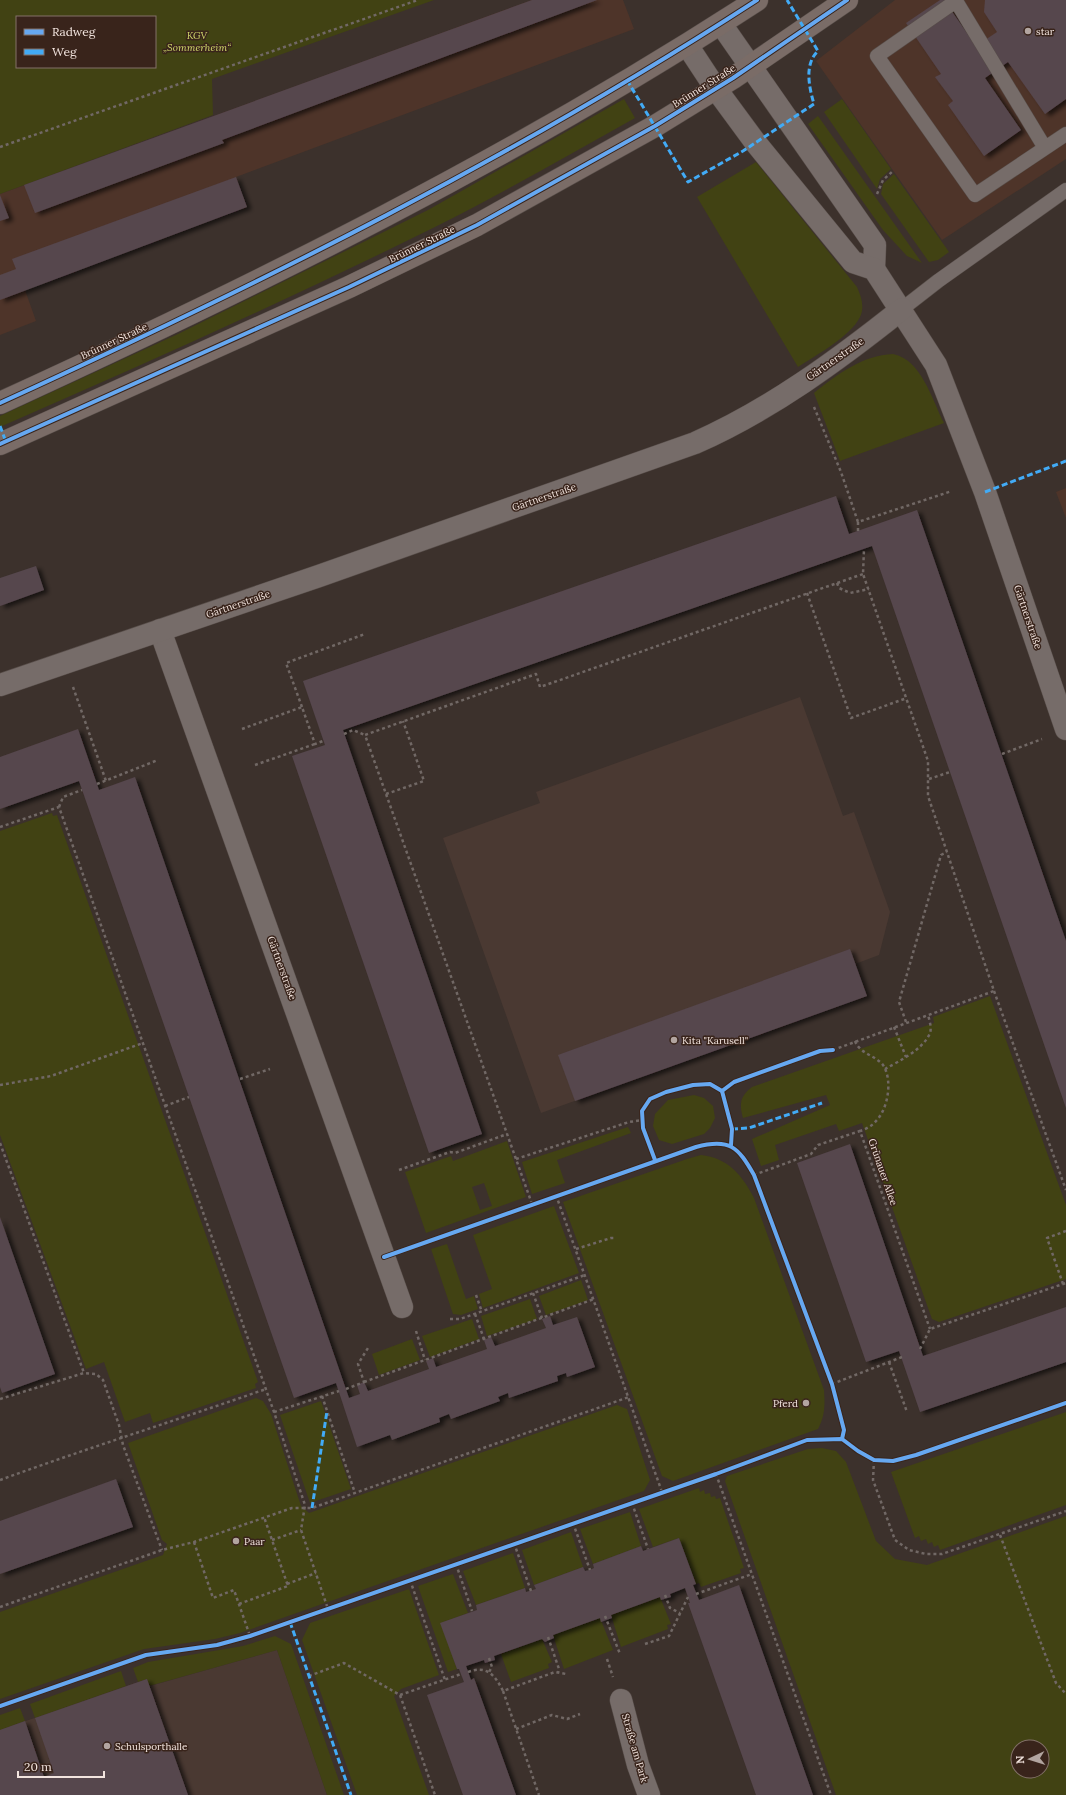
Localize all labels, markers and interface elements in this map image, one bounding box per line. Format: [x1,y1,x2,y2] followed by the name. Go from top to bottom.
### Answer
[16,16,156,68] legend
[52,24,96,39] text: Radweg
[1036,25,1055,38] place label: star
[1023,26,1033,36] marker: star
[163,29,231,54] park label: KGV „Sommerheim“
[52,44,77,59] text: Weg
[670,61,739,111] street label: Brünner Straße
[387,222,458,266] street label: Brünner Straße
[79,320,150,362] street label: Brünner Straße
[804,334,867,384] street label: Gärtnerstraße
[510,480,578,514] street label: Gärtnerstraße
[1011,583,1045,651] street label: Gärtnerstraße
[204,587,272,621] street label: Gärtnerstraße
[264,934,300,1002] street label: Gärtnerstraße
[682,1034,748,1047] place label: Kita "Karusell"
[669,1035,679,1045] marker: Kita "Karusell"
[865,1137,901,1208] street label: Grünauer Allee
[773,1397,798,1410] place label: Pferd
[801,1398,811,1408] marker: Pferd
[244,1535,265,1548] place label: Paar
[231,1536,241,1546] marker: Paar
[619,1712,651,1785] street label: Straße am Park
[1010,1739,1050,1779] north arrow
[115,1740,188,1753] place label: Schulsporthalle
[102,1741,112,1751] marker: Schulsporthalle
[18,1753,104,1779] scale bar
[1013,1754,1027,1764] text: N
[24,1759,52,1774] text: 20 m

